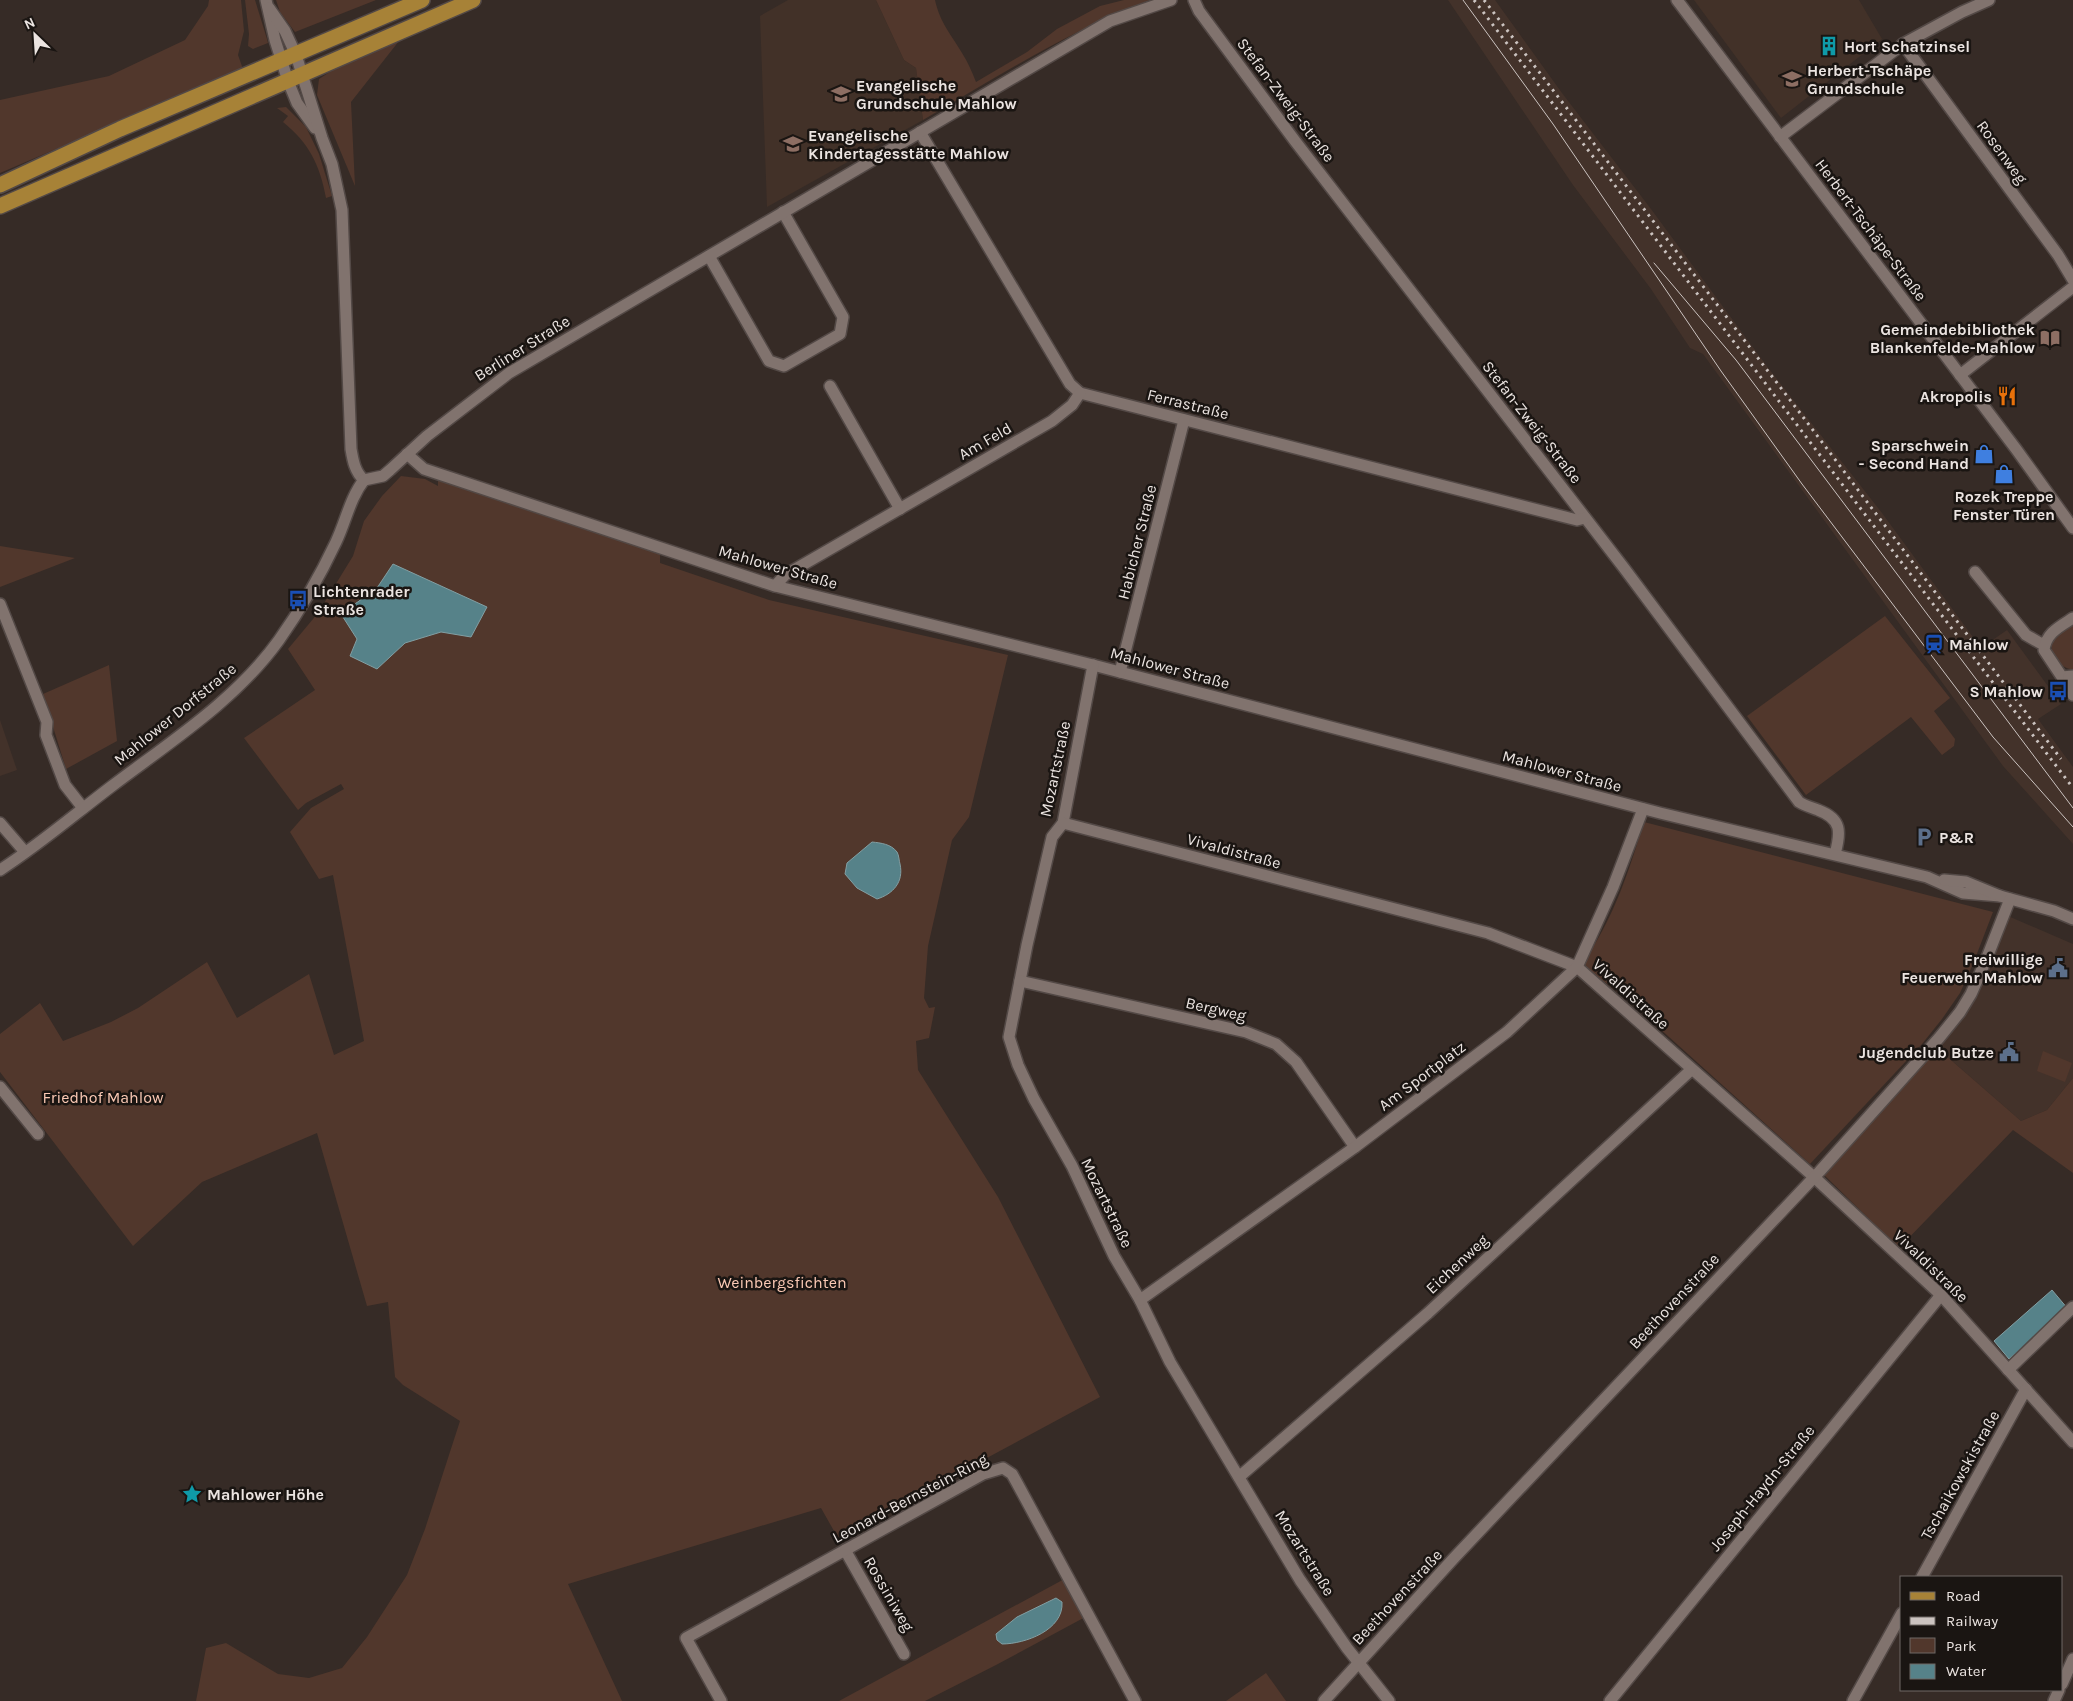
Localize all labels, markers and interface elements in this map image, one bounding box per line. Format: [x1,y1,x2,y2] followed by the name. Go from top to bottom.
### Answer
[10,10,60,60] north arrow
[22,14,38,33] text: N
[1233,34,1339,166] street label: Stefan-Zweig-Straße
[1818,35,1840,57] building icon: Hort Schatzinsel
[1844,37,1970,56] place label: Hort Schatzinsel
[1807,61,1931,98] place label: Herbert-Tschäpe Grundschule
[1781,68,1803,90] school or university icon: Herbert-Tschäpe Grundschule
[856,76,1017,113] place label: Evangelische Grundschule Mahlow
[830,83,852,105] school or university icon: Evangelische Grundschule Mahlow
[1973,117,2031,187] street label: Rosenweg
[808,126,1009,163] place label: Evangelische Kindertagesstätte Mahlow
[782,133,804,155] school or university icon: Evangelische Kindertagesstätte Mahlow
[1811,155,1931,305] street label: Herbert-Tschäpe-Straße
[471,311,573,385] street label: Berliner Straße
[1870,320,2036,357] place label: Gemeindebibliothek Blankenfelde-Mahlow
[2039,327,2061,349] library icon: Gemeindebibliothek Blankenfelde-Mahlow
[1478,357,1586,487] street label: Stefan-Zweig-Straße
[1145,385,1231,423] street label: Ferrastraße
[1996,385,2018,407] restaurant icon: Akropolis
[1920,387,1992,406] place label: Akropolis
[955,418,1015,464] street label: Am Feld
[1858,436,1969,473] place label: Sparschwein - Second Hand
[1973,443,1995,465] shop icon: Sparschwein - Second Hand
[1993,463,2015,485] shop icon: Rozek Treppe Fenster Türen
[1114,483,1160,601] street label: Habicher Straße
[1953,487,2055,524] place label: Rozek Treppe Fenster Türen
[716,541,840,593] street label: Mahlower Straße
[313,582,410,619] place label: Lichtenrader Straße
[287,589,309,611] bus stop icon: Lichtenrader Straße
[1923,633,1945,655] station icon: Mahlow
[1949,635,2008,654] place label: Mahlow
[1108,643,1232,693] street label: Mahlower Straße
[110,659,240,769] street label: Mahlower Dorfstraße
[2047,680,2069,702] bus stop icon: S Mahlow
[1969,682,2043,701] place label: S Mahlow
[1036,719,1074,819] street label: Mozartstraße
[1500,746,1624,796] street label: Mahlower Straße
[1913,826,1935,848] parking icon: P&R
[1939,828,1974,847] place label: P&R
[1185,829,1283,873] street label: Vivaldistraße
[1901,950,2043,987] place label: Freiwillige Feuerwehr Mahlow
[1589,955,1673,1033] street label: Vivaldistraße
[2047,957,2069,979] public building icon: Freiwillige Feuerwehr Mahlow
[1184,993,1248,1025] street label: Bergweg
[1375,1037,1469,1115] street label: Am Sportplatz
[1998,1041,2020,1063] public building icon: Jugendclub Butze
[1859,1043,1994,1062] place label: Jugendclub Butze
[42,1088,164,1107] park label: Friedhof Mahlow
[1077,1155,1137,1251] street label: Mozartstraße
[1890,1226,1972,1306] street label: Vivaldistraße
[1422,1230,1492,1298] street label: Eichenweg
[1625,1249,1723,1353] street label: Beethovenstraße
[717,1273,847,1292] park label: Weinbergsfichten
[1917,1407,2003,1543] street label: Tschaikowskistraße
[1705,1421,1819,1555] street label: Joseph-Haydn-Straße
[829,1449,991,1547] street label: Leonard-Bernstein-Ring
[181,1483,203,1505] place icon: Mahlower Höhe
[207,1485,324,1504] place label: Mahlower Höhe
[1271,1507,1339,1599] street label: Mozartstraße
[1348,1545,1446,1649] street label: Beethovenstraße
[860,1553,918,1635] street label: Rossiniweg
[1900,1576,2063,1691] legend
[1946,1587,1981,1605] text: Road
[1946,1612,1998,1630] text: Railway
[1946,1637,1976,1655] text: Park
[1946,1662,1987,1680] text: Water

